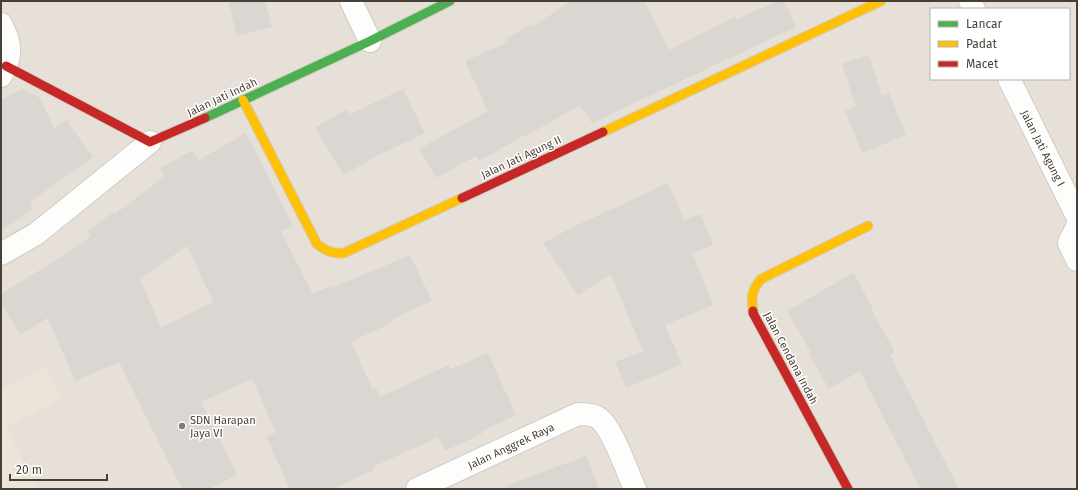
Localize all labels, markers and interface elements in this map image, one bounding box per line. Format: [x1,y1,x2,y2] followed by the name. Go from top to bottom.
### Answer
[930,8,1070,80] legend
[966,17,1003,31] text: Lancar
[966,37,998,51] text: Padat
[966,57,999,71] text: Macet
[185,76,259,119] street label: Jalan Jati Indah
[1018,108,1067,188] street label: Jalan Jati Agung I
[479,133,563,182] street label: Jalan Jati Agung II
[761,310,820,407] street label: Jalan Cendana Indah
[190,414,256,440] place label: SDN Harapan Jaya VI
[177,421,187,431] marker: SDN Harapan Jaya VI
[466,421,557,472] street label: Jalan Anggrek Raya
[10,456,107,482] scale bar
[16,463,42,477] text: 20 m

